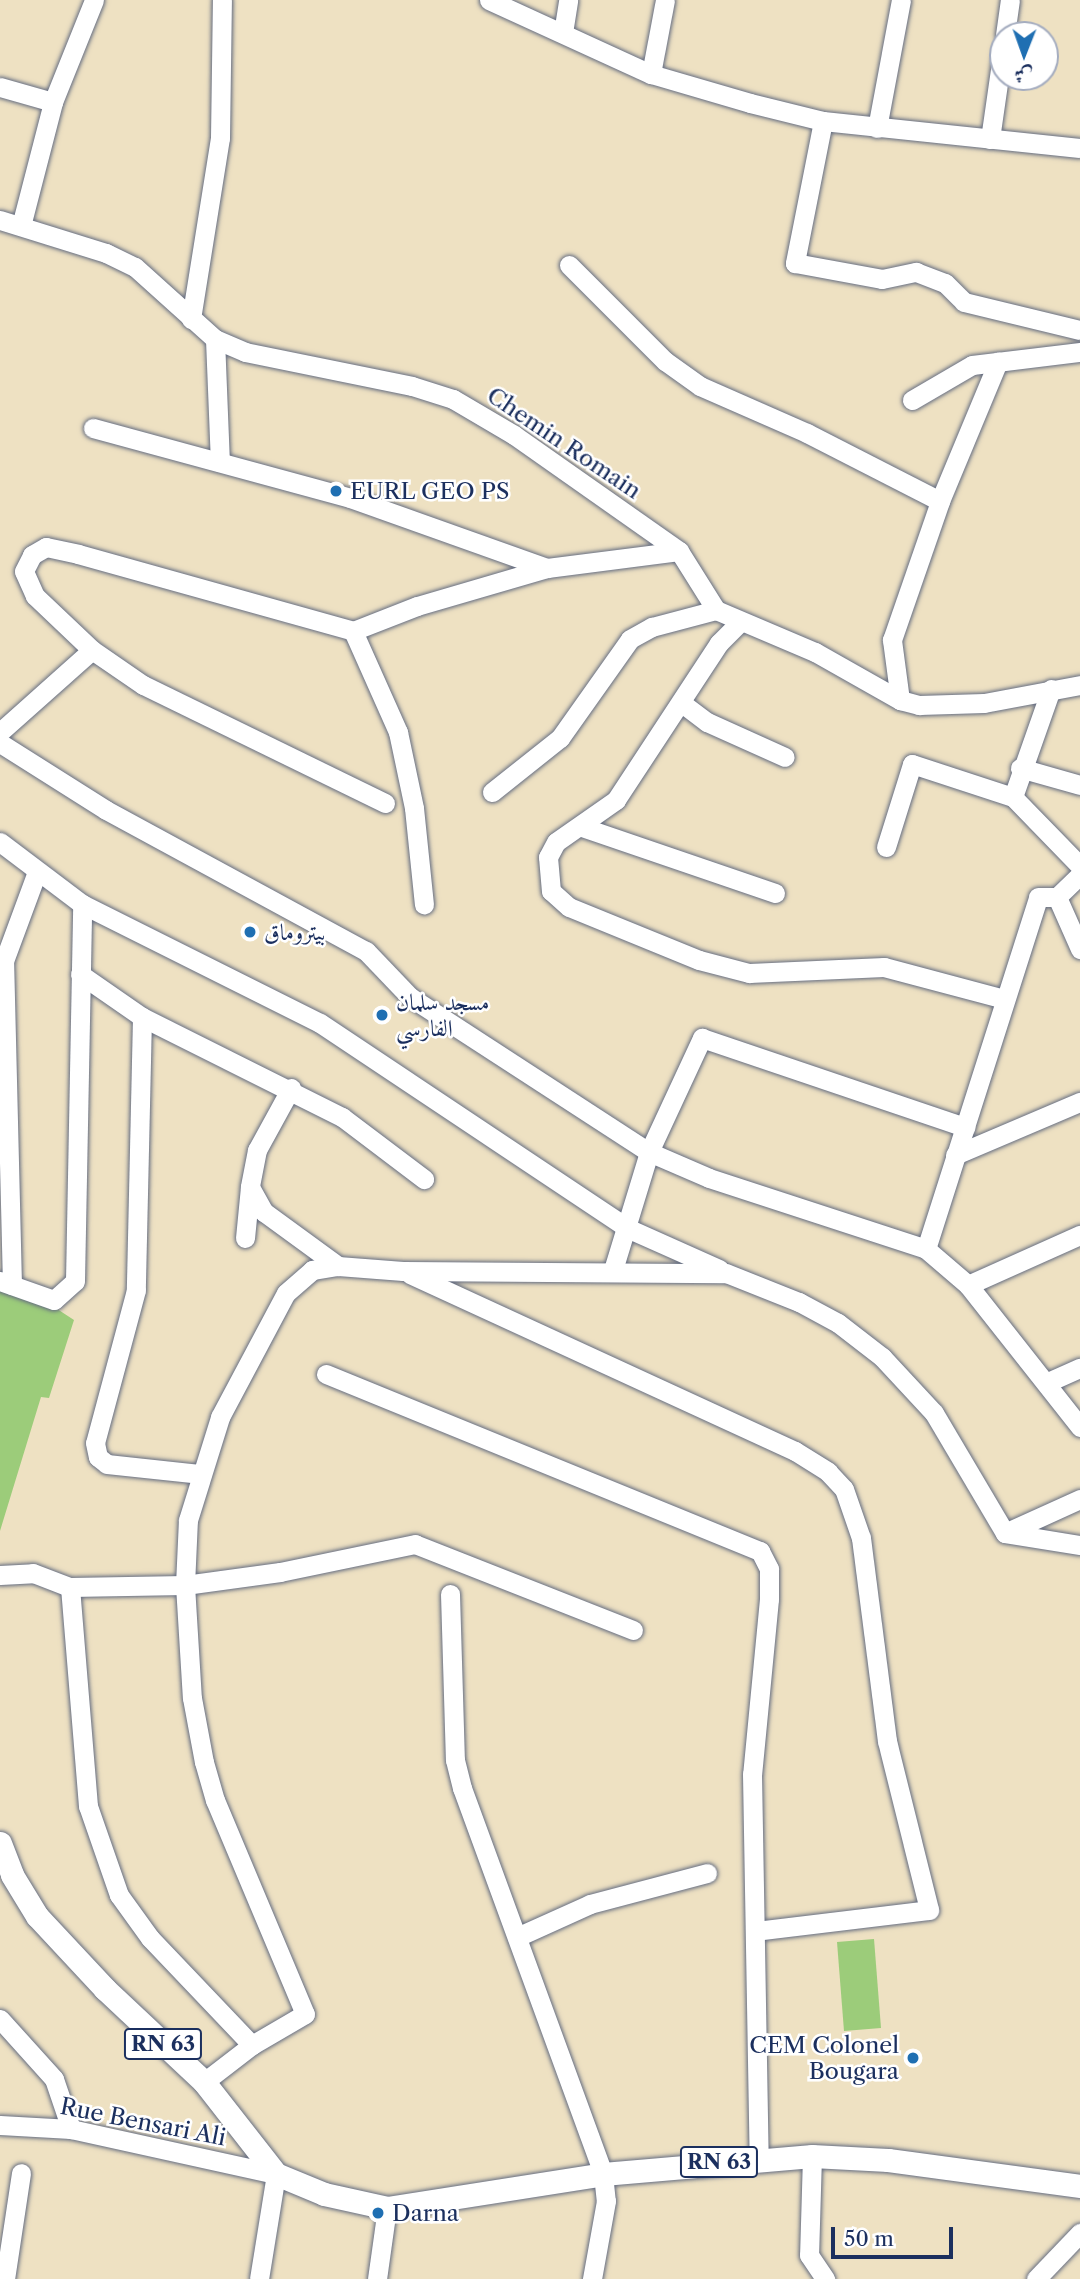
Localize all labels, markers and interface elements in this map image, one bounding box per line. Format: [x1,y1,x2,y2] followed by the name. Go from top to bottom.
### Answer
[989,21,1059,91] north arrow
[1014,64,1033,87] text: ش
[482,381,646,505] street label: Chemin Romain
[350,477,510,505] place label: EURL GEO PS
[328,483,344,499] marker: EURL GEO PS
[264,918,325,946] place label: بيتروماق
[242,924,258,940] marker: بيتروماق
[396,988,490,1042] place label: مسجد سلمان الفارسي
[374,1007,390,1023] marker: مسجد سلمان الفارسي
[123,2026,203,2062] road number: RN 63
[749,2031,899,2085] place label: CEM Colonel Bougara
[905,2050,921,2066] marker: CEM Colonel Bougara
[57,2092,229,2152] street label: Rue Bensari Ali
[679,2144,759,2180] road number: RN 63
[392,2199,459,2227] place label: Darna
[370,2205,386,2221] marker: Darna
[835,2212,958,2256] scale bar
[844,2226,894,2251] text: 50 m

